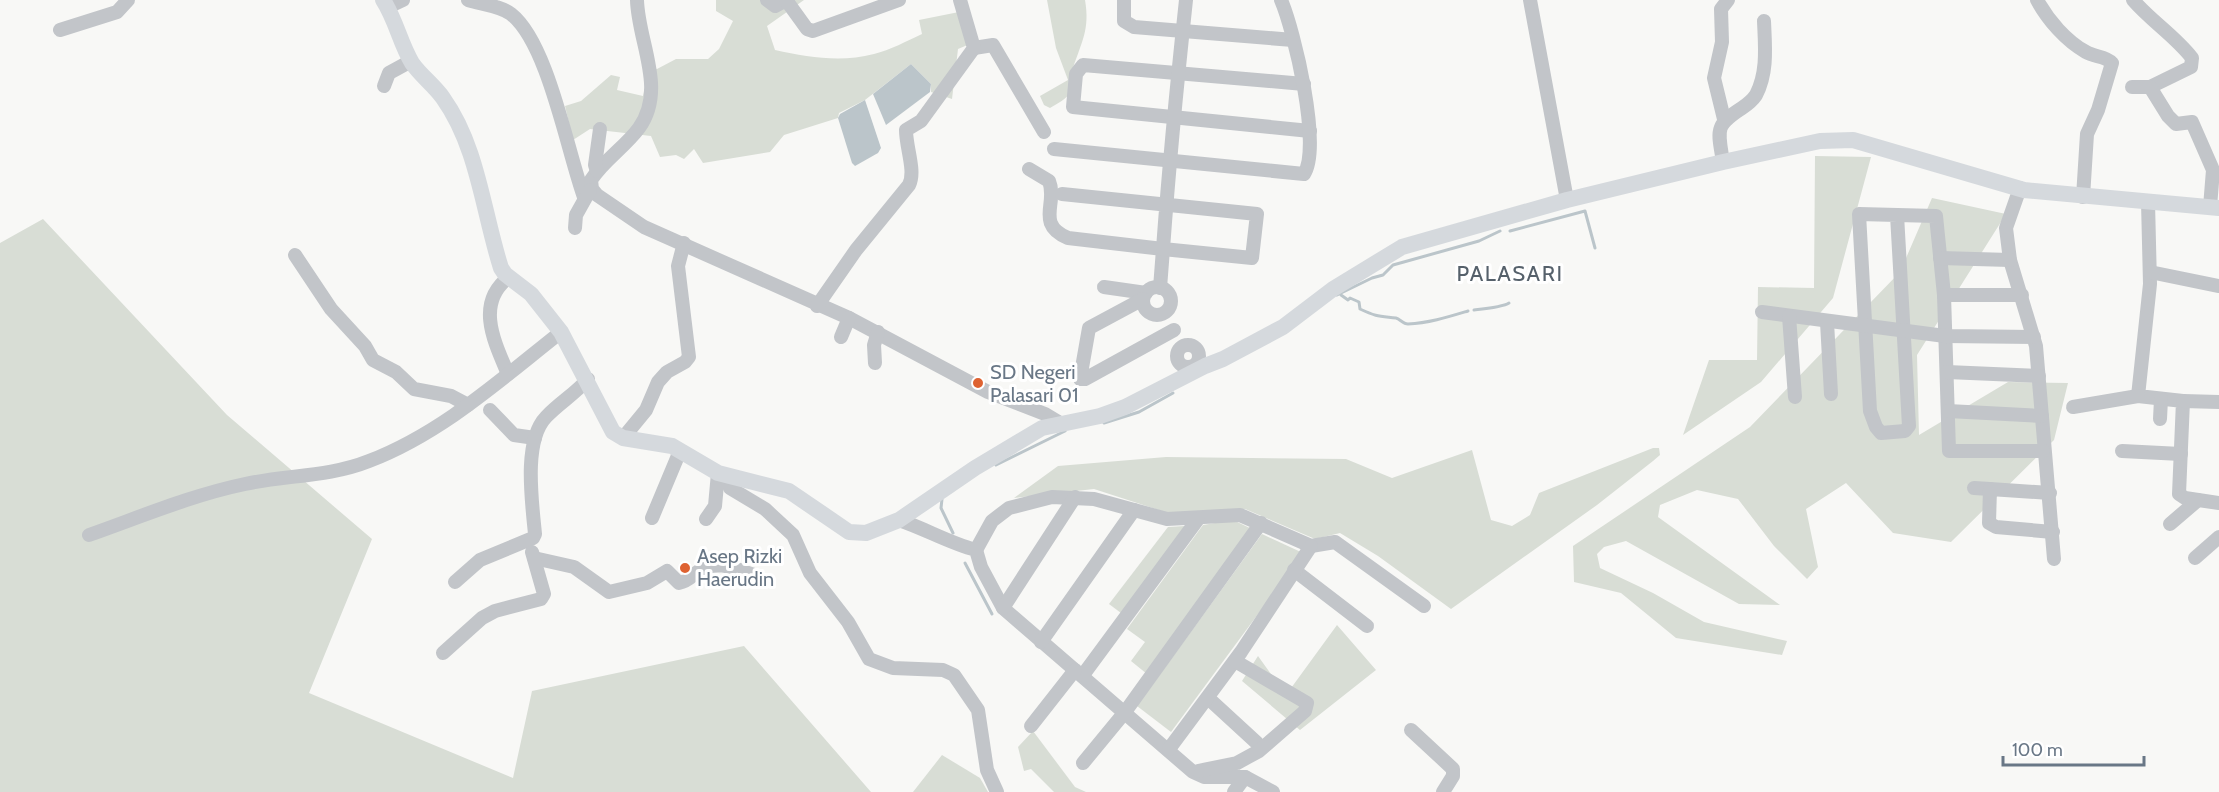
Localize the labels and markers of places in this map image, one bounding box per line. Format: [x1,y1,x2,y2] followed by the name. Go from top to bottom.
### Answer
[990,360,1079,407] place label: SD Negeri Palasari 01
[971,376,985,390] marker: SD Negeri Palasari 01
[697,544,782,591] place label: Asep Rizki Haerudin
[678,561,692,575] marker: Asep Rizki Haerudin

